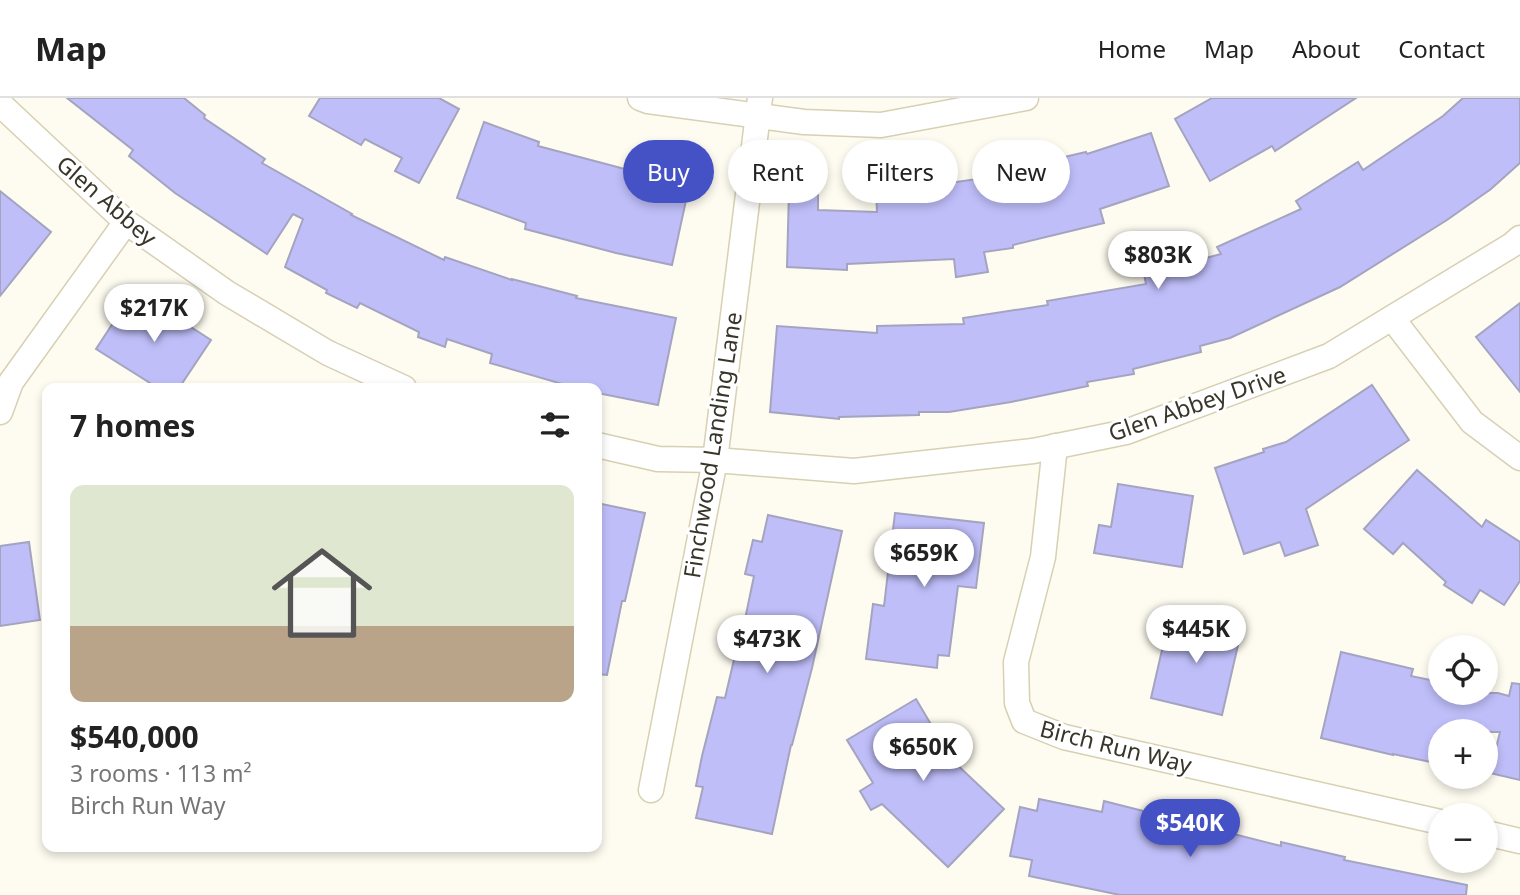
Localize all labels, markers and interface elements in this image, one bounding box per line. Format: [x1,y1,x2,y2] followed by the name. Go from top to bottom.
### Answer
[35,26,107,71] text: Map
[1098,32,1166,65] text: Home
[1204,32,1254,65] text: Map
[1292,32,1360,65] text: About
[1398,32,1485,65] text: Contact
[623,140,714,203] chip: Buy
[728,140,828,203] chip: Rent
[842,140,958,203] chip: Filters
[972,140,1070,203] chip: New
[50,148,164,253] street label: Glen Abbey
[1109,232,1207,291] pin: $803K
[1124,238,1192,270] text: $803K
[105,285,203,344] pin: $217K
[120,291,188,323] text: $217K
[675,310,749,580] street label: Finchwood Landing Lane
[1104,358,1290,448] street label: Glen Abbey Drive
[70,405,195,446] text: 7 homes
[536,406,574,444] icon: filters
[259,530,385,656] icon: home
[875,530,973,589] pin: $659K
[890,536,958,568] text: $659K
[1147,606,1245,665] pin: $445K
[1162,612,1230,644] text: $445K
[718,616,816,675] pin: $473K
[733,622,801,654] text: $473K
[1428,635,1498,873] map controls
[1428,635,1498,705] button: locate
[1037,712,1196,780] street label: Birch Run Way
[70,716,199,757] text: $540,000
[1428,719,1498,789] button: +
[874,724,972,783] pin: $650K
[889,730,957,762] text: $650K
[70,757,252,789] text: 3 rooms · 113 m²
[70,789,225,821] text: Birch Run Way
[1141,800,1239,859] pin: $540K
[1428,803,1498,873] button: −
[1156,806,1224,838] text: $540K

